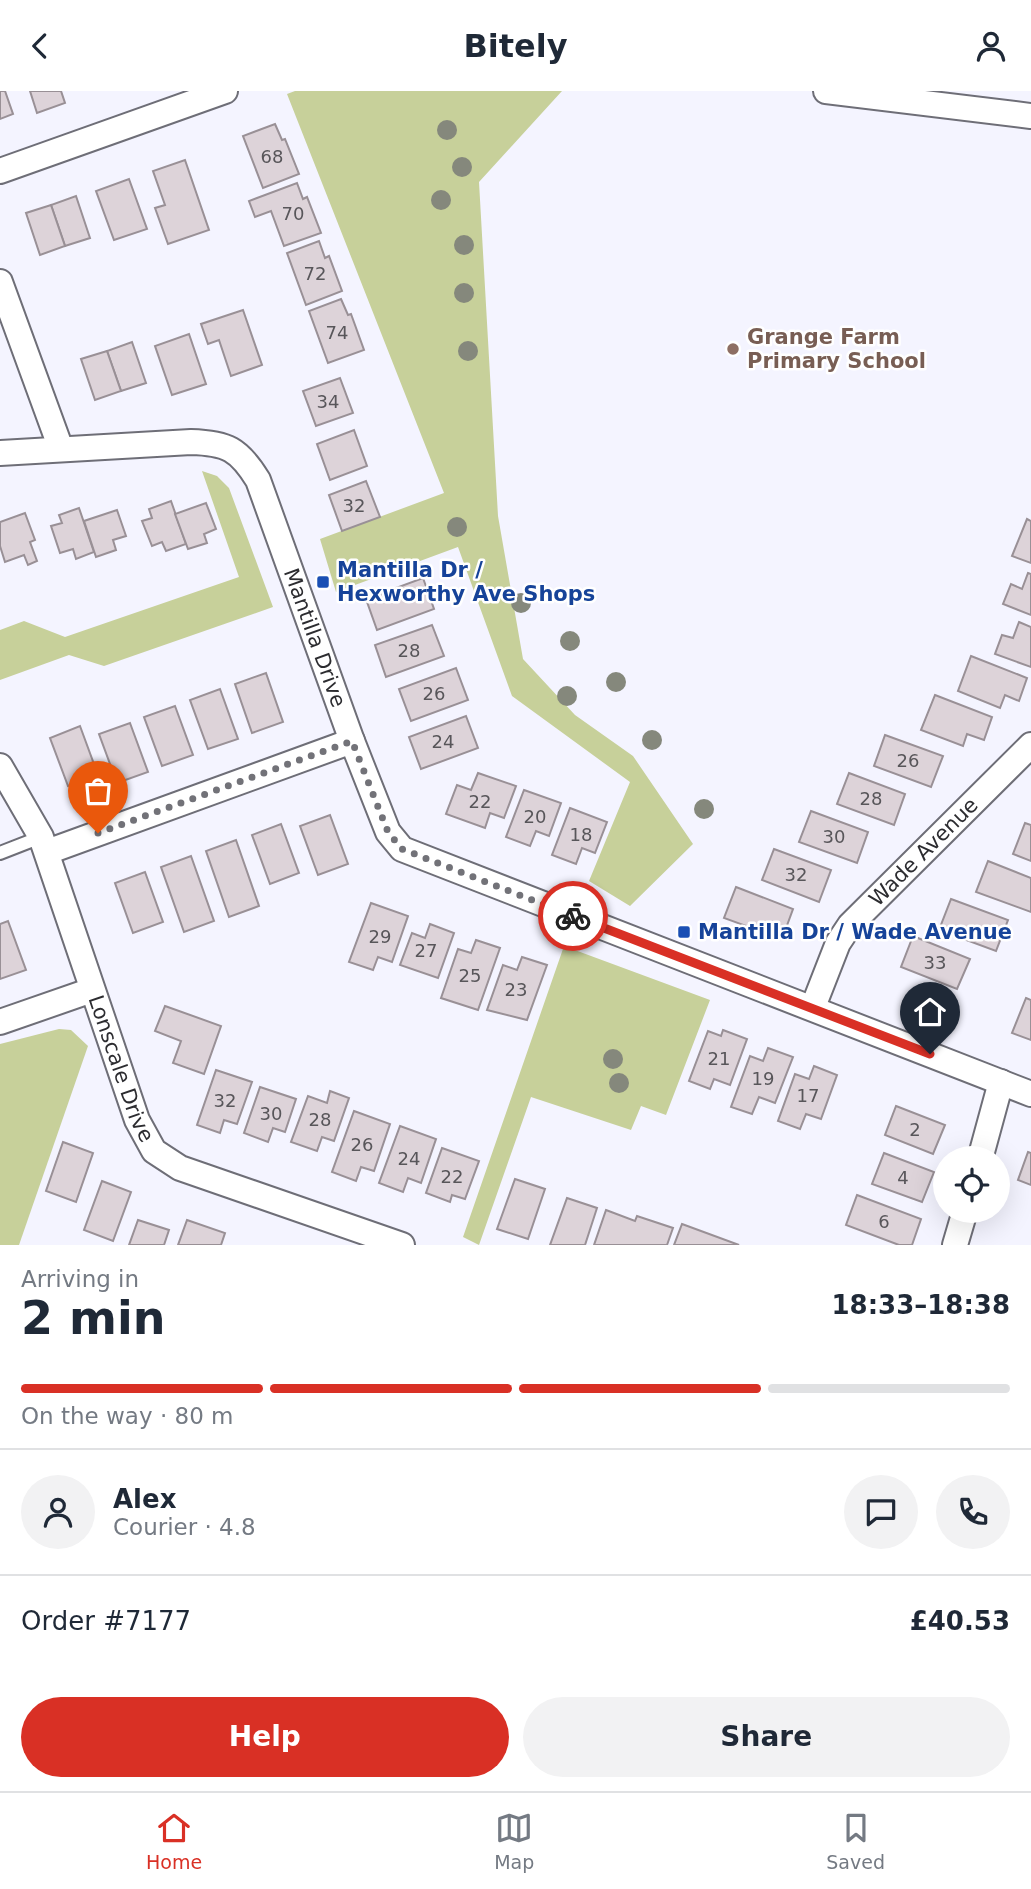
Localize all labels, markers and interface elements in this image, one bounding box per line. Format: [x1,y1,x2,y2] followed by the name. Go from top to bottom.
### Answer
[21,27,59,65] icon: back
[463,27,568,65] text: Bitely
[972,27,1010,65] icon: person
[261,146,283,167] house number: 68
[282,203,304,224] house number: 70
[304,263,326,284] house number: 72
[326,322,348,343] house number: 74
[747,325,926,373] place label: Grange Farm Primary School
[725,341,741,357] marker: Grange Farm Primary School
[317,391,339,412] house number: 34
[343,495,365,516] house number: 32
[337,558,595,606] place label: Mantilla Dr / Hexworthy Ave Shops
[279,565,351,710] street label: Mantilla Drive
[315,574,331,590] marker: Mantilla Dr / Hexworthy Ave Shops
[398,640,420,661] house number: 28
[423,683,445,704] house number: 26
[432,731,454,752] house number: 24
[897,750,919,771] house number: 26
[68,761,128,833] pin
[79,772,117,810] icon: bag
[860,788,882,809] house number: 28
[469,791,491,812] house number: 22
[864,793,983,911] street label: Wade Avenue
[524,806,546,827] house number: 20
[570,824,592,845] house number: 18
[823,826,845,847] house number: 30
[785,864,807,885] house number: 32
[538,881,608,951] courier
[554,897,592,935] icon: bike
[698,920,1012,944] place label: Mantilla Dr / Wade Avenue
[676,924,692,940] marker: Mantilla Dr / Wade Avenue
[369,926,391,947] house number: 29
[415,940,437,961] house number: 27
[924,952,946,973] house number: 33
[459,965,481,986] house number: 25
[505,979,527,1000] house number: 23
[900,982,960,1054] pin
[84,992,159,1146] street label: Lonscale Drive
[911,993,949,1031] icon: home
[708,1048,730,1069] house number: 21
[752,1068,774,1089] house number: 19
[797,1085,819,1106] house number: 17
[214,1090,236,1111] house number: 32
[260,1103,282,1124] house number: 30
[309,1109,331,1130] house number: 28
[909,1119,921,1140] house number: 2
[351,1134,373,1155] house number: 26
[933,1146,1010,1223] map controls
[933,1146,1010,1223] button: locate
[398,1148,420,1169] house number: 24
[441,1166,463,1187] house number: 22
[897,1167,909,1188] house number: 4
[878,1211,890,1232] house number: 6
[21,1266,139,1292] text: Arriving in
[831,1290,1010,1320] text: 18:33–18:38
[21,1291,165,1345] text: 2 min
[21,1403,233,1429] text: On the way · 80 m
[21,1475,95,1549] button: person
[844,1475,918,1549] button: chat
[936,1475,1010,1549] button: phone
[113,1484,176,1514] text: Alex
[113,1514,256,1540] text: Courier · 4.8
[21,1606,191,1636] text: Order #7177
[910,1606,1010,1636] text: £40.53
[21,1697,509,1777] button: Help
[523,1697,1010,1777] button: Share
[146,1809,202,1873] tab: Home
[494,1809,534,1873] tab: Map
[826,1809,885,1873] tab: Saved

